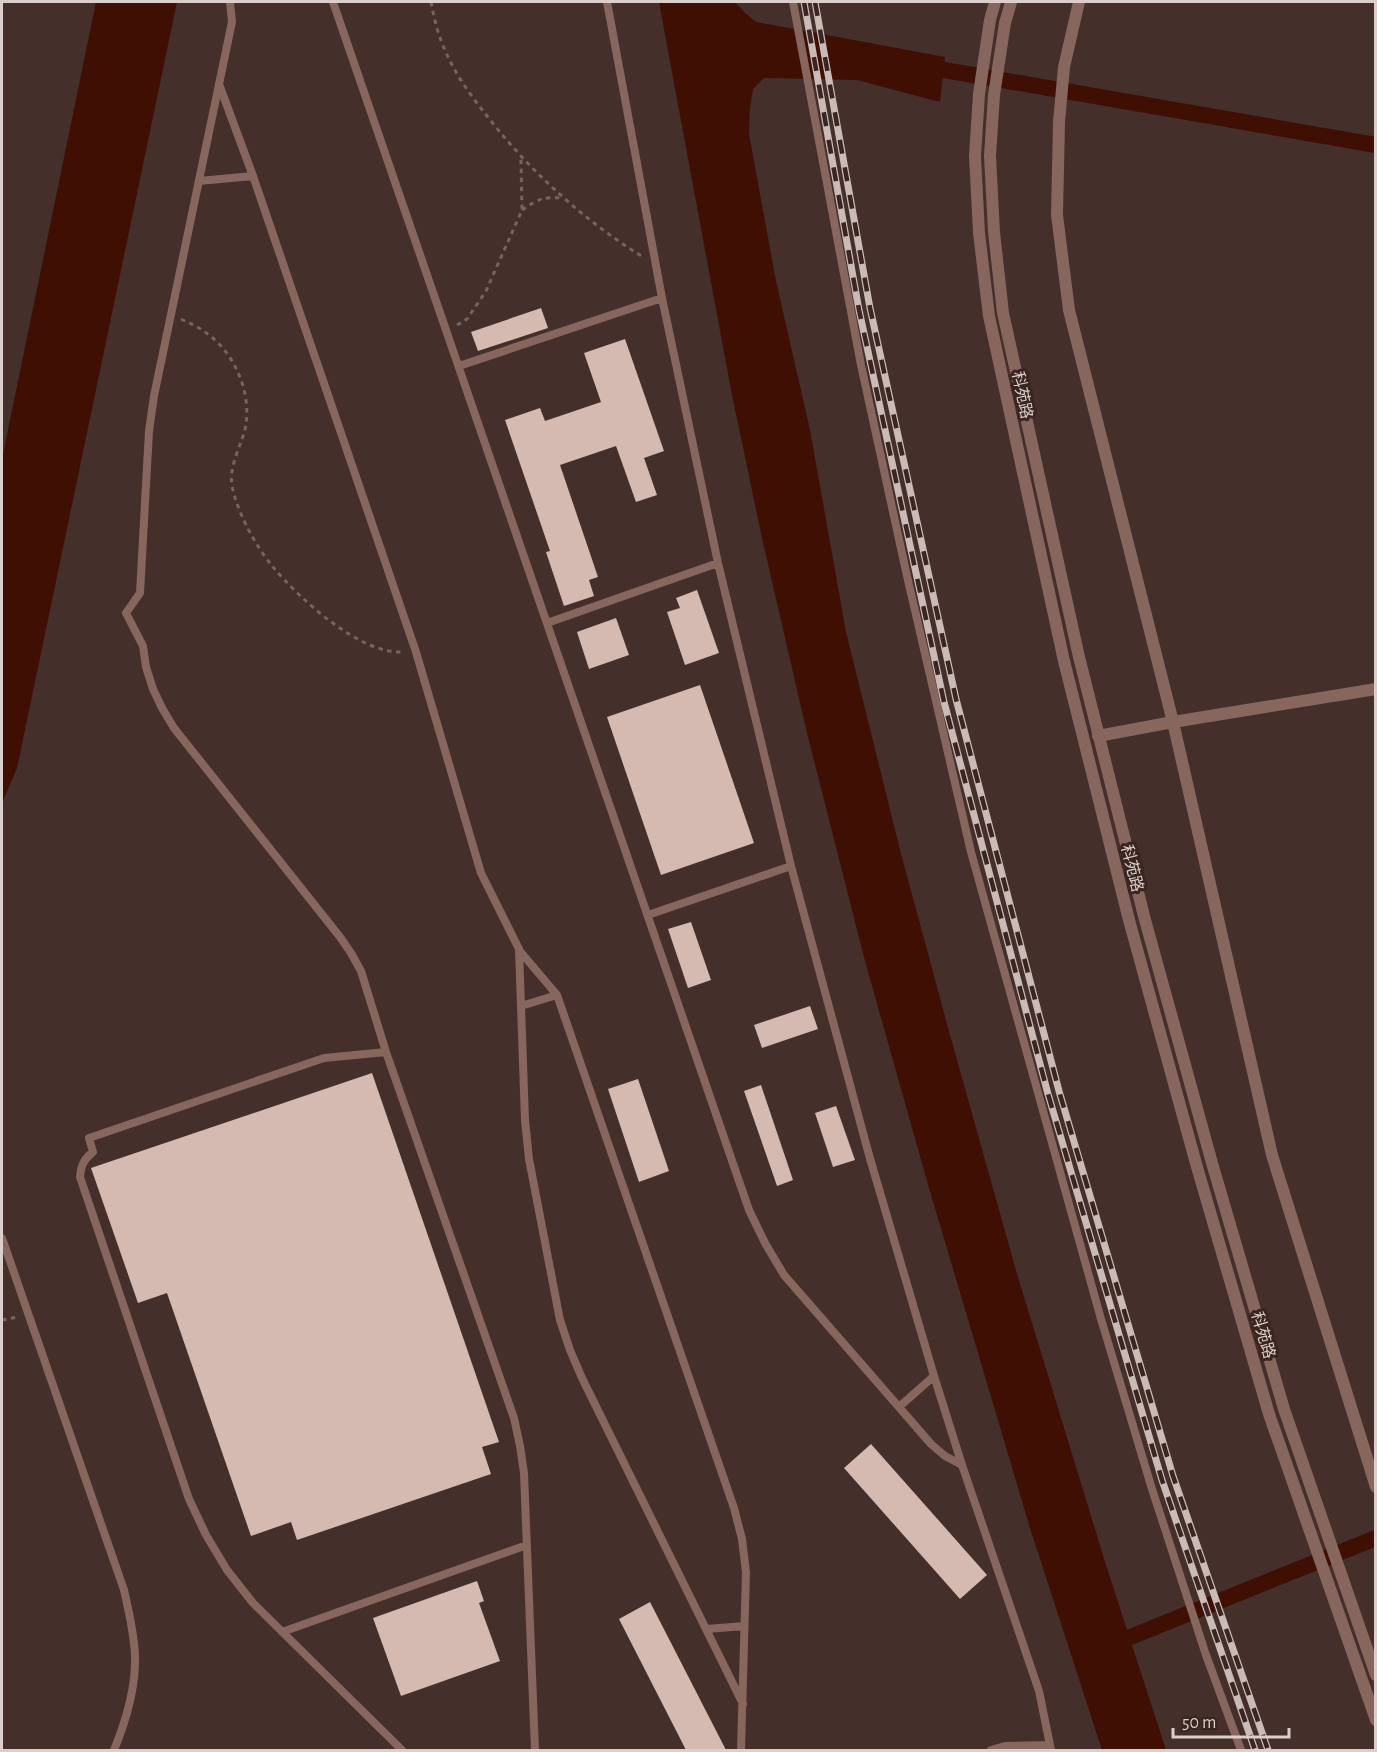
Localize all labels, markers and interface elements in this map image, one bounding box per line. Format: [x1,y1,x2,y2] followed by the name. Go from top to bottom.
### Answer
[1009,370,1036,420] street label: 科苑路
[1118,843,1147,893] street label: 科苑路
[1249,1310,1278,1361] street label: 科苑路
[1173,1701,1288,1739] scale bar
[1182,1714,1216,1732] text: 50 m

